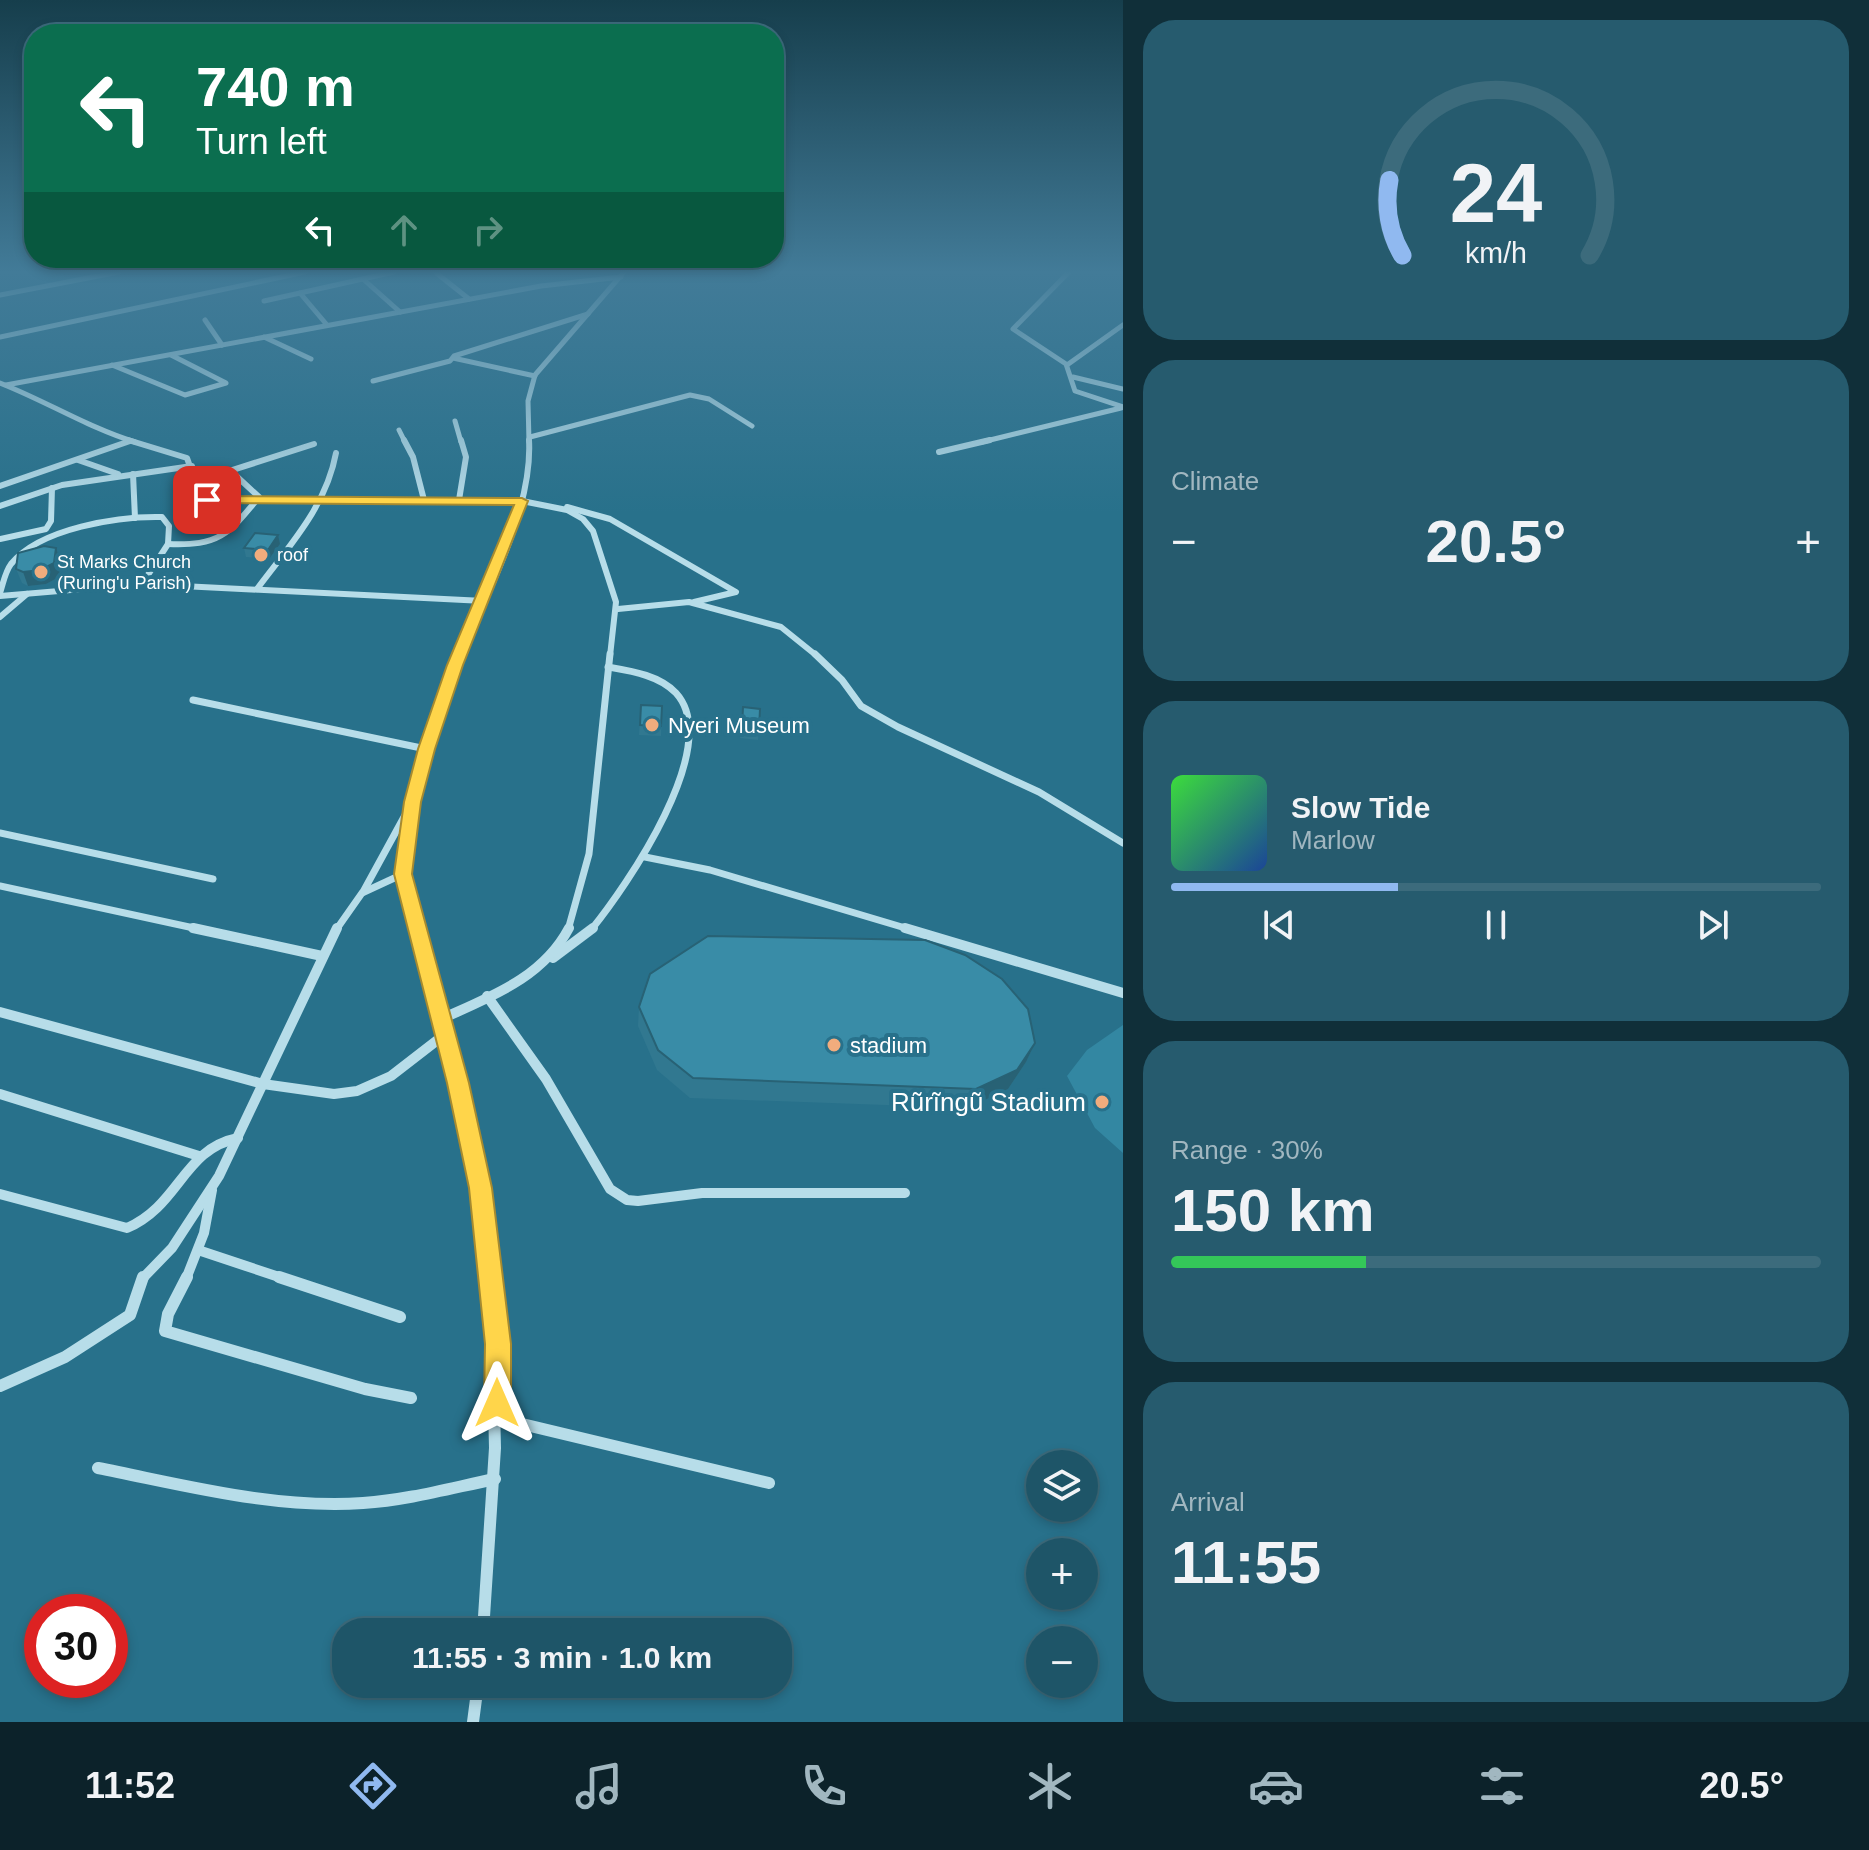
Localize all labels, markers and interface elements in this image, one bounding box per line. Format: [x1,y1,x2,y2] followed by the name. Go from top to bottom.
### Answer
[196,55,355,118] text: 740 m
[64,56,168,160] icon: left
[196,121,327,162] text: Turn left
[1450,147,1542,240] text: 24
[298,208,342,252] icon: left
[382,208,426,252] icon: ahead
[466,208,510,252] icon: right
[1465,237,1527,269] text: km/h
[173,466,241,534] pin
[1171,466,1259,496] text: Climate
[185,478,229,522] icon: arrive
[1426,508,1566,575] text: 20.5°
[1171,517,1197,566] text: −
[1795,517,1821,566] text: +
[277,545,309,565] place label: roof
[252,546,270,564] marker: roof
[57,552,191,593] place label: St Marks Church (Ruring'u Parish)
[32,563,50,581] marker: St Marks Church (Ruring'u Parish)
[668,713,810,738] place label: Nyeri Museum
[643,716,661,734] marker: Nyeri Museum
[1291,791,1430,824] text: Slow Tide
[1291,825,1375,855] text: Marlow
[1257,903,1301,947] icon: previous
[1474,903,1518,947] icon: pause
[1691,903,1735,947] icon: next
[850,1033,927,1058] place label: stadium
[825,1036,843,1054] marker: stadium
[891,1087,1086,1117] place label: Rũrĩngũ Stadium
[1093,1093,1111,1111] marker: Rũrĩngũ Stadium
[1171,1135,1323,1165] text: Range · 30%
[1171,1177,1375,1244] text: 150 km
[455,1361,539,1445] position arrow
[1026,1450,1098,1698] map controls
[1026,1450,1098,1522] button: layers
[1171,1487,1245,1517] text: Arrival
[1171,1529,1321,1596] text: 11:55
[1026,1538,1098,1610] button: +
[24,1594,128,1698] speed limit sign: 30
[1026,1626,1098,1698] button: −
[412,1641,712,1674] text: 11:55 · 3 min · 1.0 km
[345,1758,401,1814] icon: directions
[571,1758,627,1814] icon: music
[796,1758,852,1814] icon: phone
[1022,1758,1078,1814] icon: climate
[1248,1758,1304,1814] icon: car
[1474,1758,1530,1814] icon: filters
[85,1765,175,1806] text: 11:52
[1700,1765,1784,1806] text: 20.5°

